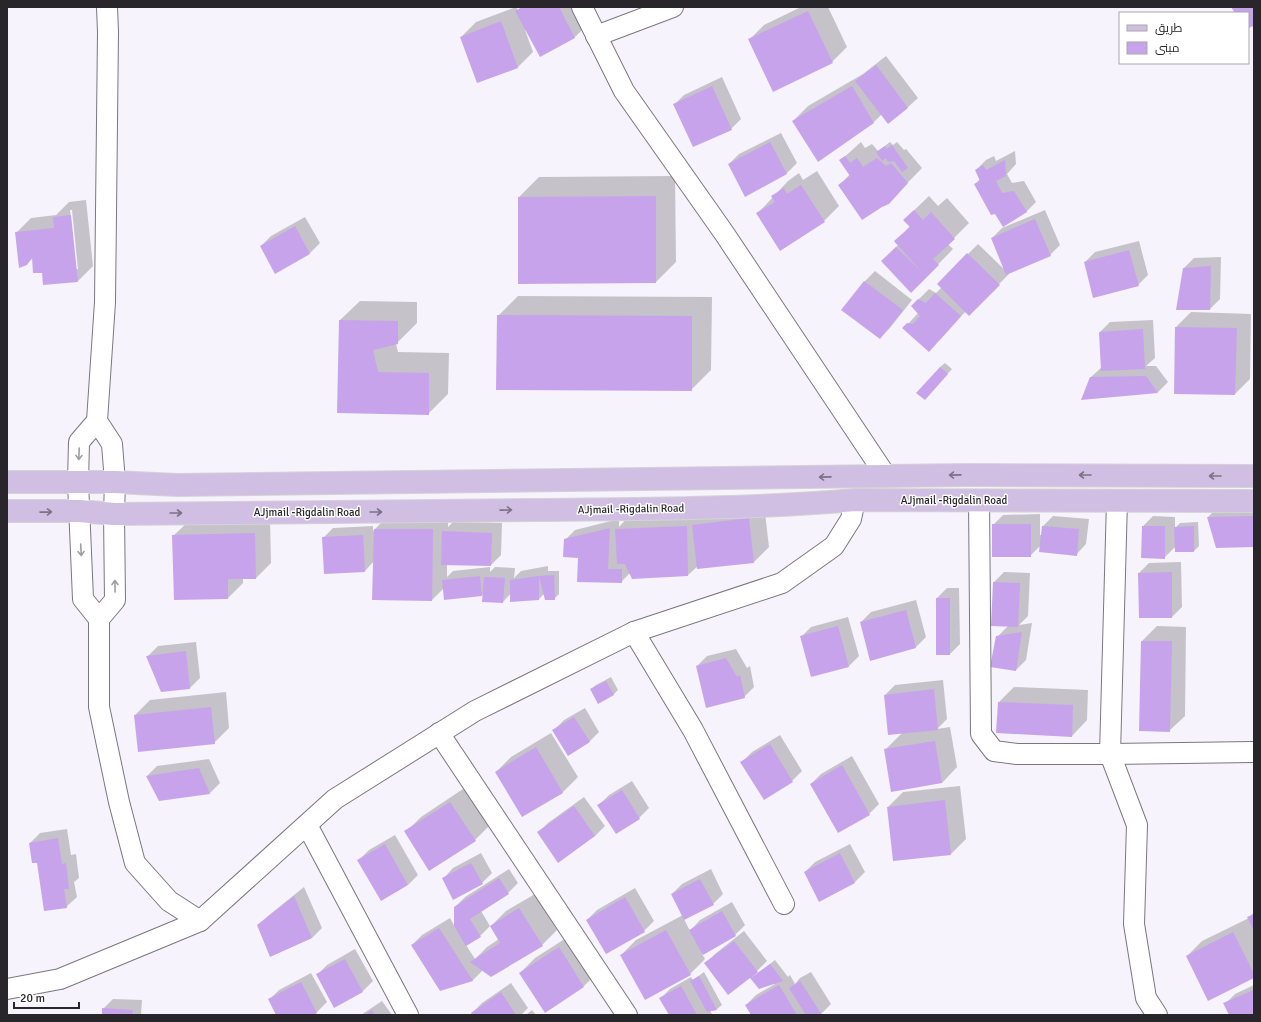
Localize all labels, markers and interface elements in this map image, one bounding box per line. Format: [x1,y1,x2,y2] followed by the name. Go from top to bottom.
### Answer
[1119,12,1249,64] legend
[1155,21,1183,36] text: طريق
[1155,41,1180,56] text: مبنى
[75,447,83,460] one-way arrow
[949,471,962,479] one-way arrow
[1079,471,1092,479] one-way arrow
[1209,472,1222,480] one-way arrow
[819,473,832,481] one-way arrow
[901,494,1008,507] street label: AJjmail -Rigdalin Road
[578,502,685,516] street label: AJjmail -Rigdalin Road
[254,506,361,519] street label: AJjmail -Rigdalin Road
[499,506,512,514] one-way arrow
[39,508,52,516] one-way arrow
[369,508,382,516] one-way arrow
[169,509,182,517] one-way arrow
[77,543,84,556] one-way arrow
[111,580,119,593] one-way arrow
[14,984,79,1010] scale bar
[20,991,45,1006] text: 20 m

